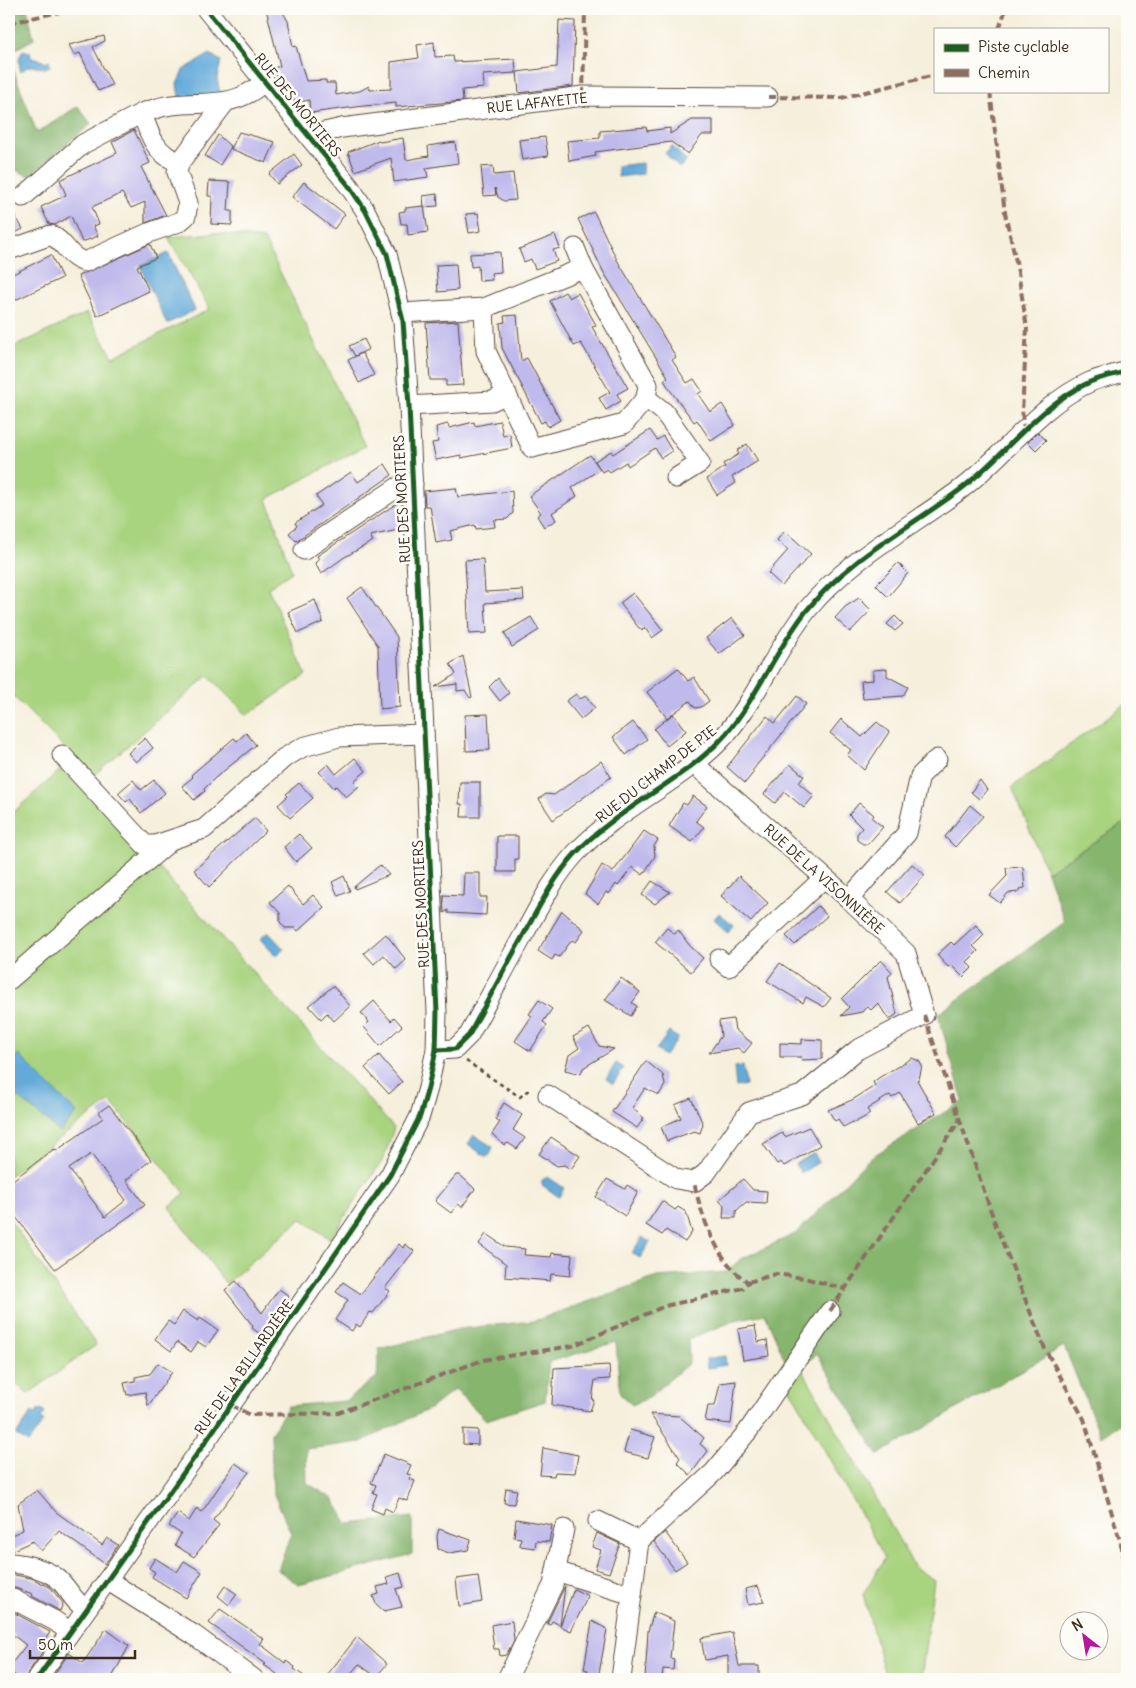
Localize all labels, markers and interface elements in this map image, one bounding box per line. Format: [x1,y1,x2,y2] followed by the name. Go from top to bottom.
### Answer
[934,28,1108,92] legend
[978,37,1069,56] text: Piste cyclable
[251,49,346,161] street label: RUE DES MORTIERS
[978,63,1030,82] text: Chemin
[486,89,588,117] street label: RUE LAFAYETTE
[390,434,414,564] street label: RUE DES MORTIERS
[592,721,720,827] street label: RUE DU CHAMP DE PIE
[760,820,888,938] street label: RUE DE LA VISONNIÈRE
[409,839,433,969] street label: RUE DES MORTIERS
[190,1296,298,1438] street label: RUE DE LA BILLARDIÈRE
[1058,1610,1108,1660] north arrow
[1069,1615,1086,1635] text: N
[30,1628,135,1660] scale bar
[38,1635,73,1654] text: 50 m

